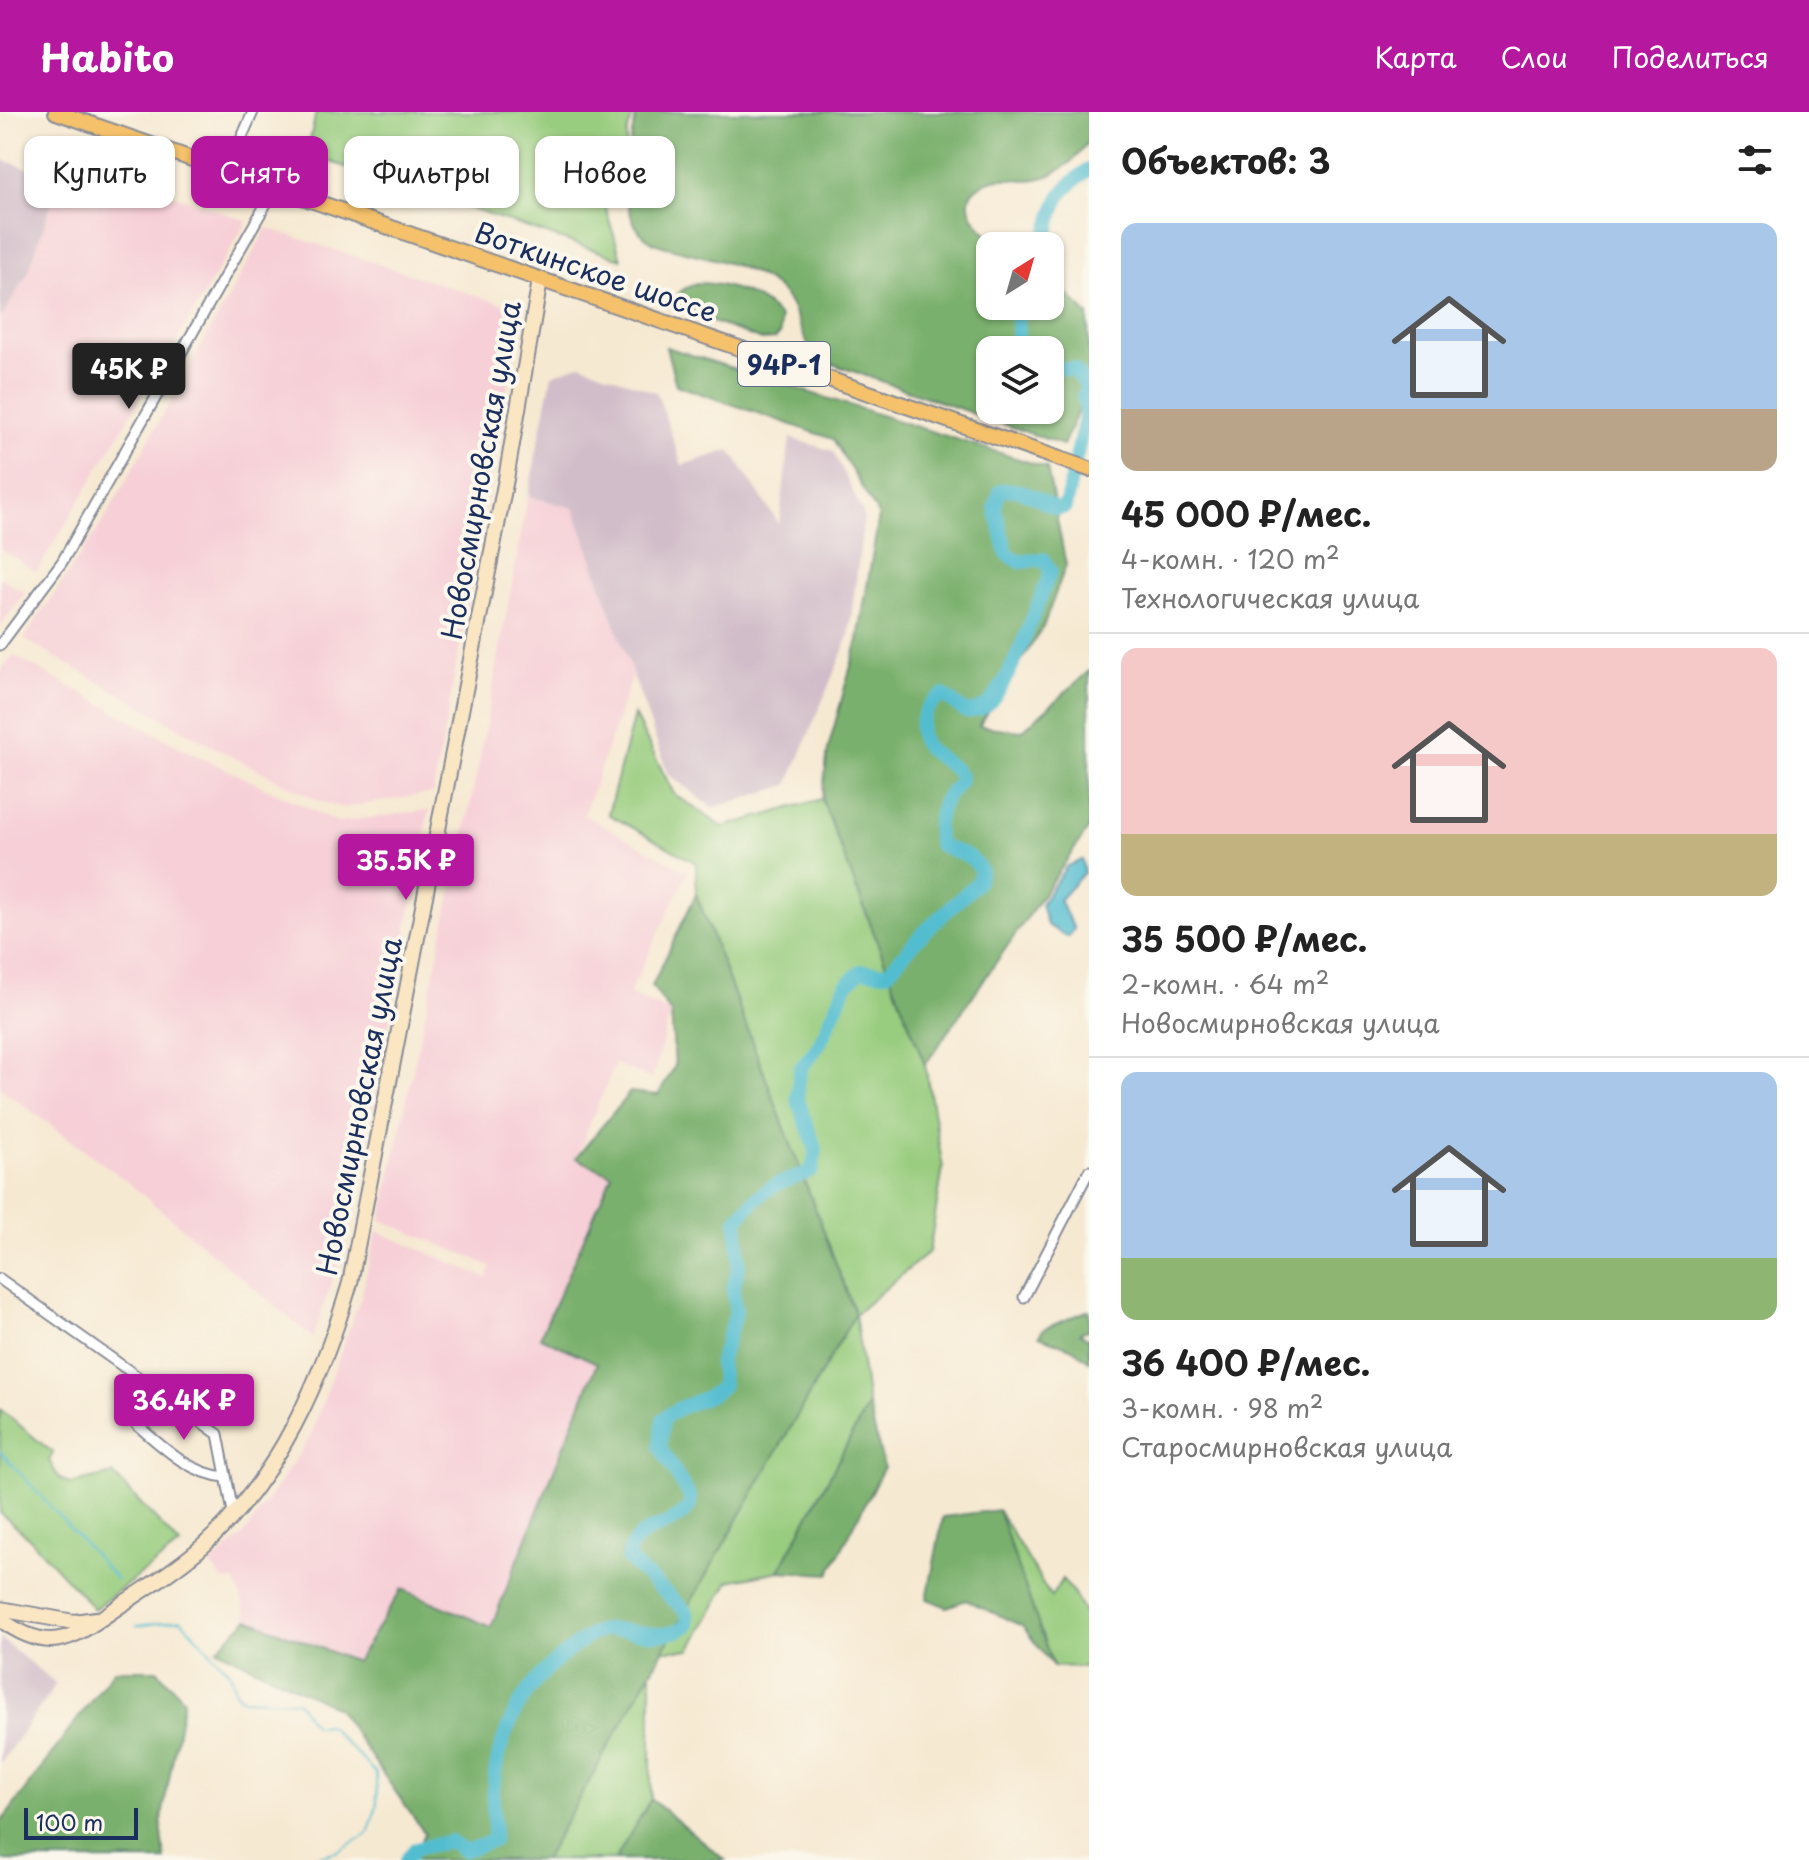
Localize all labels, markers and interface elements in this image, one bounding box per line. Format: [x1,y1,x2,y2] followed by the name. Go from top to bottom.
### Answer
[40,28,174,85] text: Habito
[1374,35,1457,78] text: Карта
[1501,35,1568,78] text: Слои
[1612,35,1769,78] text: Поделиться
[1121,134,1331,186] text: Объектов: 3
[24,136,175,208] chip: Купить
[191,136,328,208] chip: Снять
[344,136,519,208] chip: Фильтры
[535,136,675,208] chip: Новое
[1733,138,1777,182] icon: filters
[469,209,723,333] street label: Воткинское шоссе
[976,232,1064,320] north arrow
[976,232,1064,424] map controls
[1377,275,1521,419] icon: home
[429,297,531,643] street label: Новосмирновская улица
[976,336,1064,424] button: layers
[738,342,830,386] road number: 94Р-1
[73,343,185,411] pin: 45K ₽
[90,349,168,388] text: 45K ₽
[1121,487,1372,539] text: 45 000 ₽/мес.
[1121,539,1340,578] text: 4-комн. · 120 m²
[1121,578,1419,617] text: Технологическая улица
[1377,700,1521,844] icon: home
[332,834,480,902] pin: 35.5K ₽
[356,840,456,879] text: 35.5K ₽
[1121,912,1367,964] text: 35 500 ₽/мес.
[304,933,412,1279] street label: Новосмирновская улица
[1121,964,1329,1003] text: 2-комн. · 64 m²
[1121,1003,1440,1042] text: Новосмирновская улица
[1377,1124,1521,1268] icon: home
[1121,1336,1370,1388] text: 36 400 ₽/мес.
[110,1374,258,1442] pin: 36.4K ₽
[132,1380,236,1419] text: 36.4K ₽
[1121,1388,1323,1427] text: 3-комн. · 98 m²
[1121,1427,1452,1466] text: Старосмирновская улица
[24,1804,138,1840] scale bar
[36,1805,103,1838] text: 100 m

